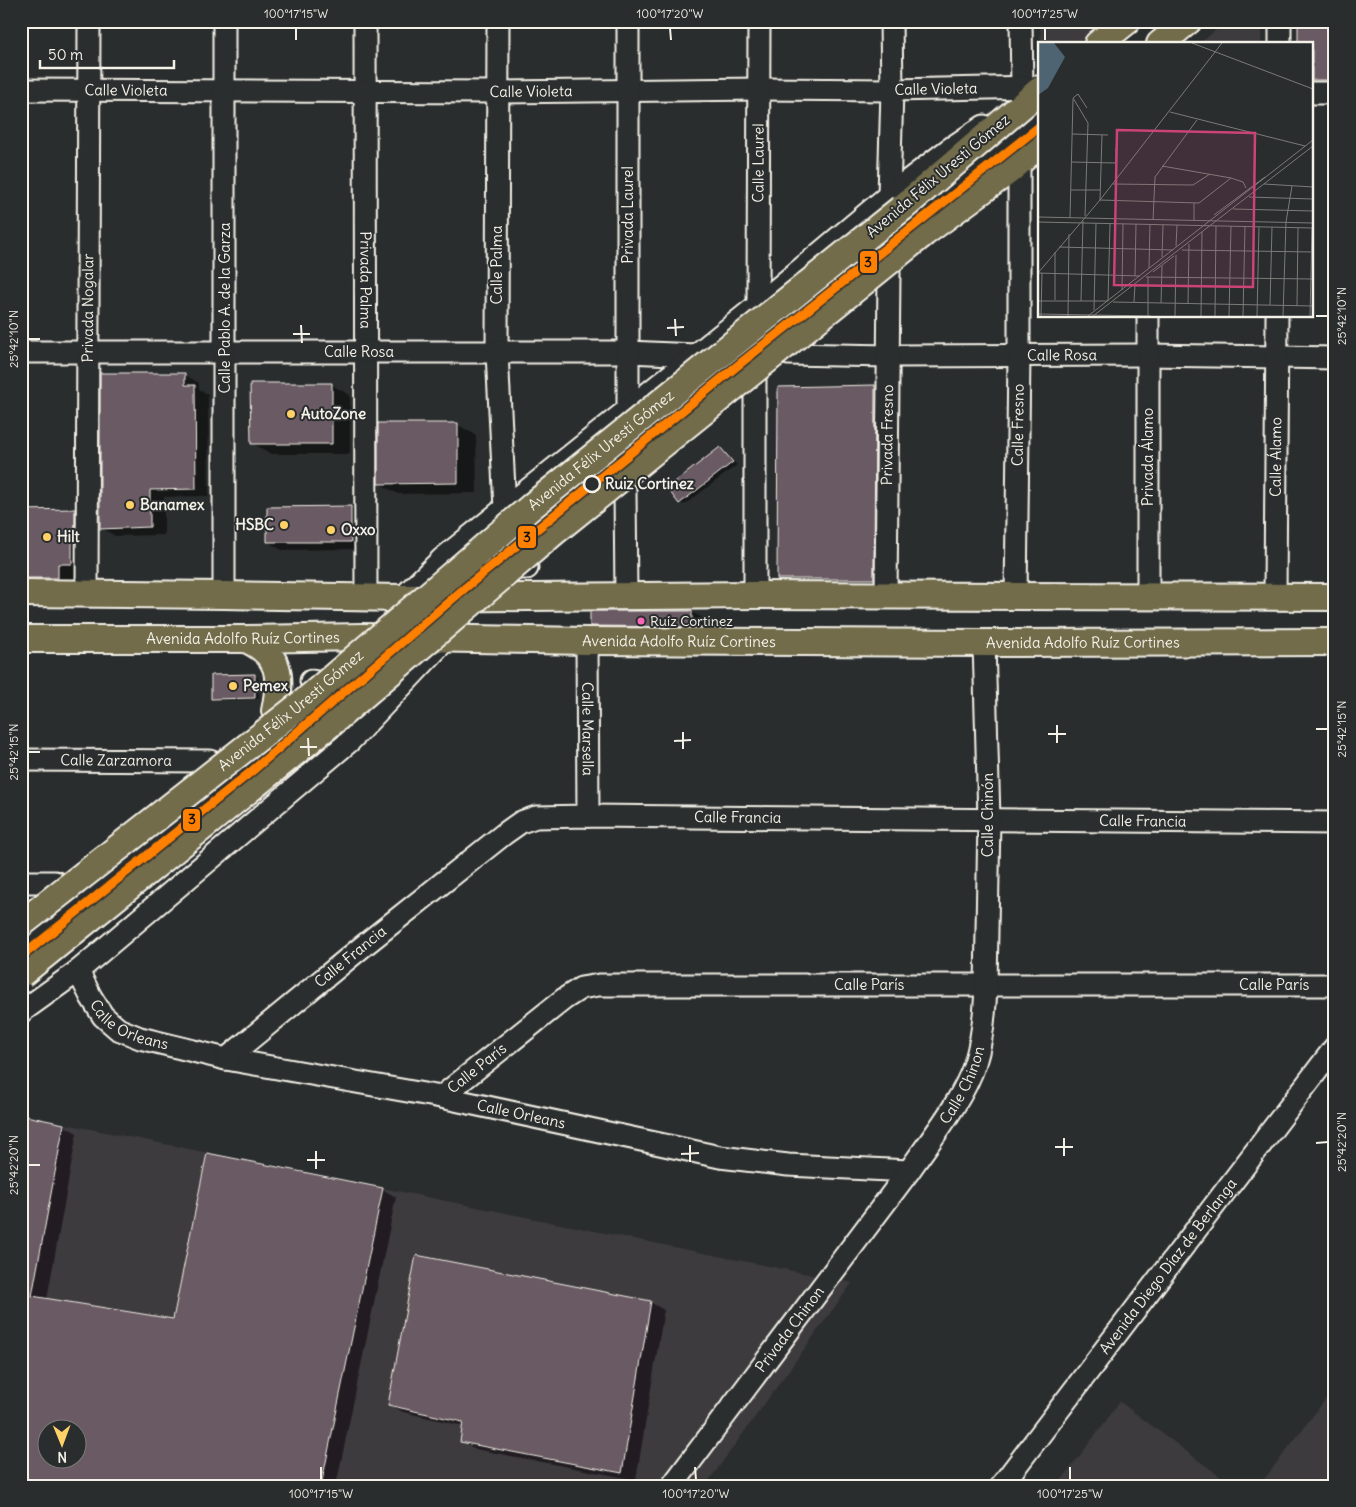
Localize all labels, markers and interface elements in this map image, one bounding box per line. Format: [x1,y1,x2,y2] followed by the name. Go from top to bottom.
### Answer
[264,6,328,21] text: 100°17'15"W
[637,6,704,21] text: 100°17'20"W
[1012,6,1078,21] text: 100°17'25"W
[40,38,174,70] scale bar
[1038,42,1314,318] inset map
[48,45,83,64] text: 50 m
[894,78,978,99] street label: Calle Violeta
[84,80,168,100] street label: Calle Violeta
[489,81,573,101] street label: Calle Violeta
[862,110,1013,241] street label: Avenida Félix Uresti Gómez
[748,123,768,203] street label: Calle Laurel
[618,166,637,264] street label: Privada Laurel
[215,222,234,393] street label: Calle Pablo A. de la Garza
[487,225,506,305] street label: Calle Palma
[356,231,376,329] street label: Privada Palma
[859,250,878,274] line badge: 3
[864,253,872,271] text: 3
[78,254,97,362] street label: Privada Nogalar
[1334,287,1349,345] text: 25°42'10"N
[6,310,21,368] text: 25°42'10"N
[324,342,394,361] street label: Calle Rosa
[1027,345,1097,364] street label: Calle Rosa
[1008,384,1028,466] street label: Calle Fresno
[877,385,897,485] street label: Privada Fresno
[524,386,678,514] street label: Avenida Félix Uresti Gómez
[301,404,366,423] place label: AutoZone
[285,408,297,420] marker: AutoZone
[1138,408,1157,506] street label: Privada Álamo
[1266,417,1285,497] street label: Calle Álamo
[605,474,694,493] place label: Ruiz Cortinez
[583,475,601,493] marker: Ruiz Cortinez
[140,495,205,514] place label: Banamex
[124,499,136,511] marker: Banamex
[235,515,274,534] place label: HSBC
[278,519,290,531] marker: HSBC
[341,520,376,539] place label: Oxxo
[325,524,337,536] marker: Oxxo
[517,525,537,549] line badge: 3
[57,527,80,546] place label: Hilt
[523,528,531,546] text: 3
[41,531,53,543] marker: Hilt
[650,612,733,630] place label: Ruíz Cortinez
[636,616,646,626] marker: Ruíz Cortinez
[146,627,340,648] street label: Avenida Adolfo Ruíz Cortines
[582,631,776,651] street label: Avenida Adolfo Ruíz Cortines
[986,632,1180,652] street label: Avenida Adolfo Ruíz Cortines
[214,645,367,775] street label: Avenida Félix Uresti Gómez
[243,676,289,695] place label: Pemex
[227,680,239,692] marker: Pemex
[578,682,598,776] street label: Calle Marsella
[1334,700,1349,758] text: 25°42'15"N
[6,723,21,781] text: 25°42'15"N
[60,750,172,770] street label: Calle Zarzamora
[978,773,997,857] street label: Calle Chinón
[694,807,782,827] street label: Calle Francia
[182,808,201,832] line badge: 3
[188,810,196,828] text: 3
[1099,811,1187,831] street label: Calle Francia
[310,921,390,991] street label: Calle Francia
[834,975,905,994] street label: Calle París
[1239,975,1310,994] street label: Calle París
[86,996,171,1054] street label: Calle Orleans
[443,1038,510,1097] street label: Calle París
[935,1044,988,1127] street label: Calle Chinon
[475,1095,567,1133] street label: Calle Orleans
[1334,1112,1349,1172] text: 25°42'20"N
[6,1135,21,1195] text: 25°42'20"N
[1095,1174,1241,1358] street label: Avenida Diego Díaz de Berlanga
[751,1282,828,1376] street label: Privada Chinon
[38,1420,88,1470] north arrow
[57,1448,67,1466] text: N
[289,1486,353,1501] text: 100°17'15"W
[663,1486,730,1501] text: 100°17'20"W
[1037,1486,1103,1501] text: 100°17'25"W

